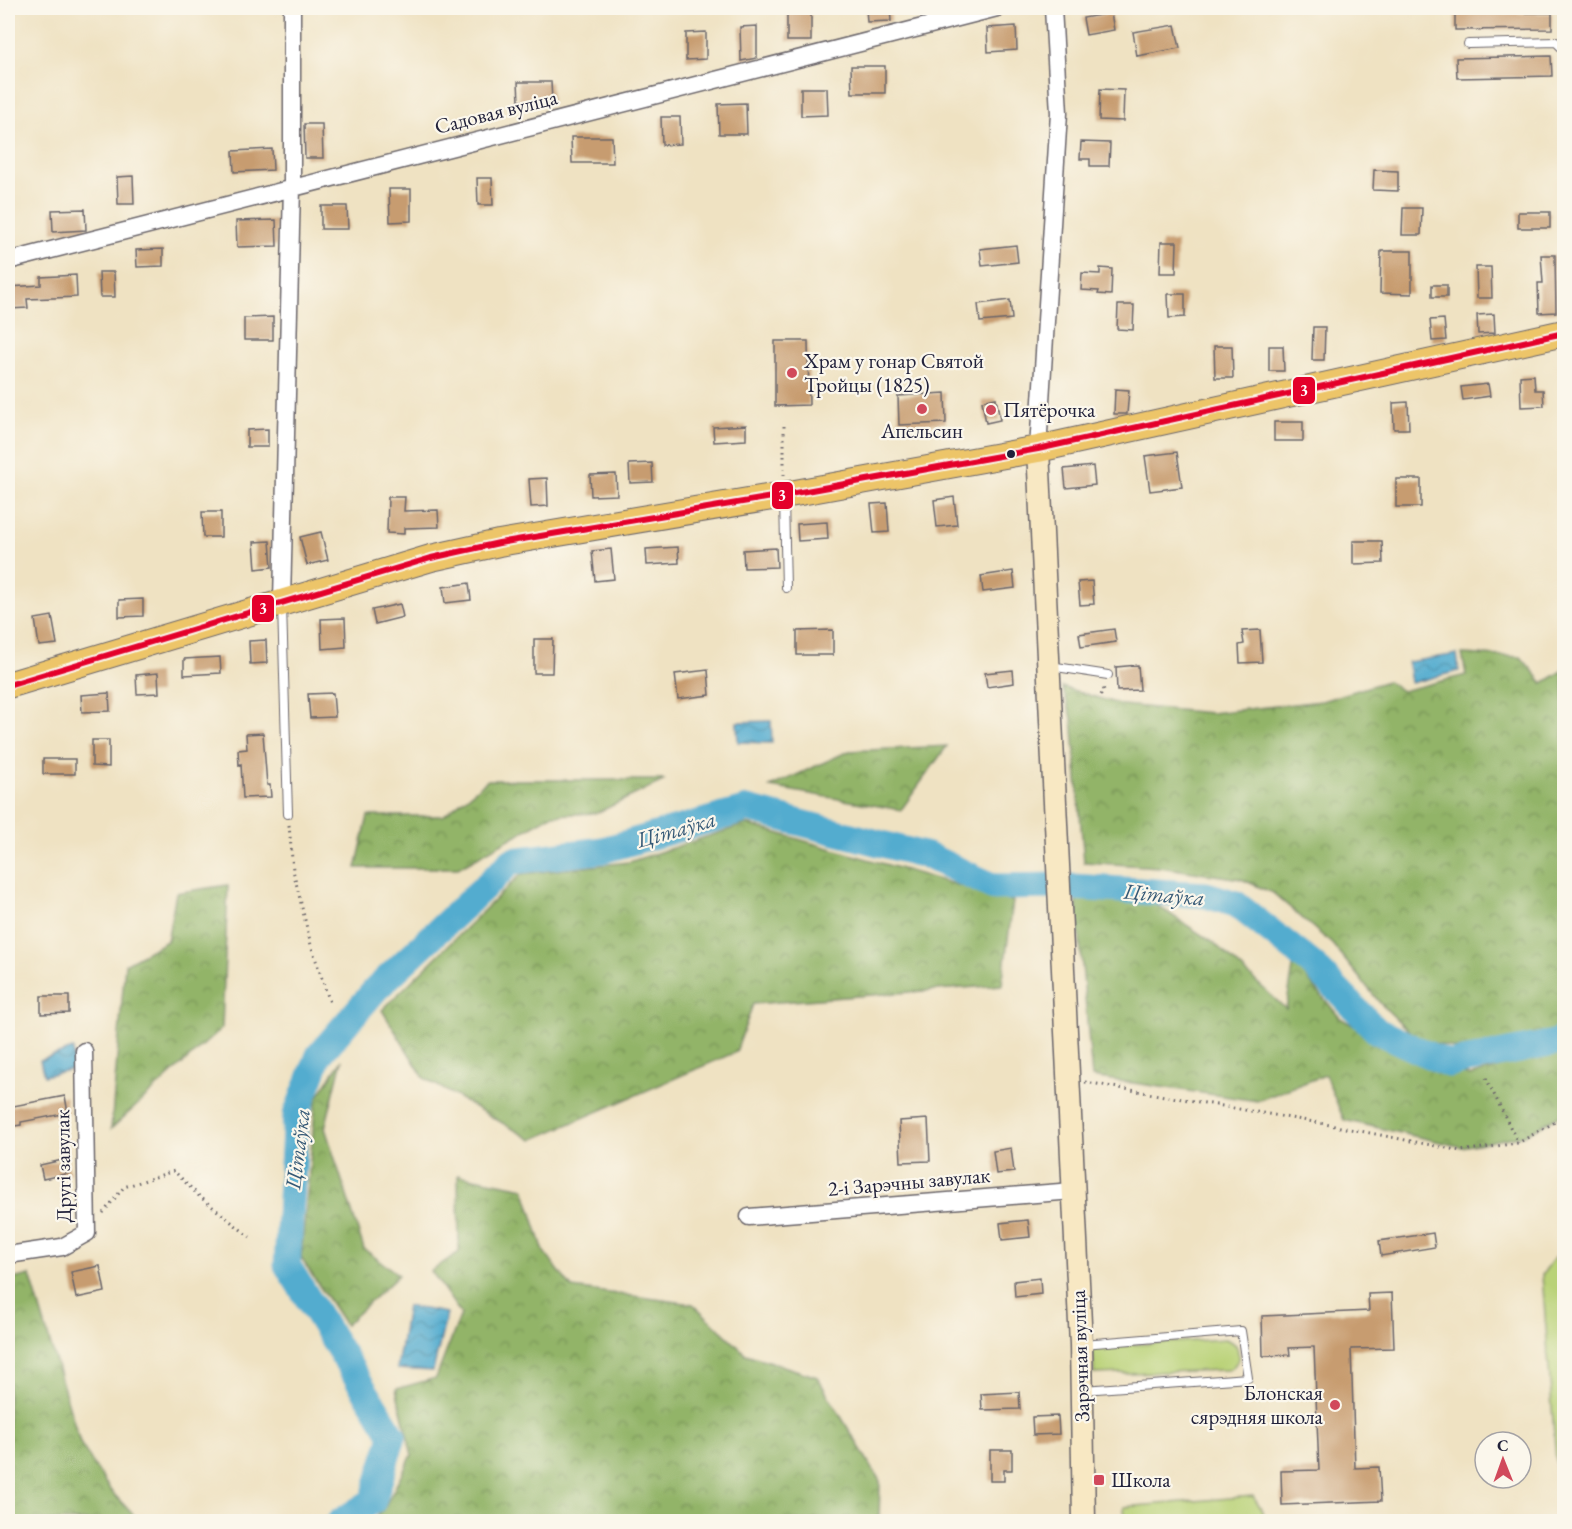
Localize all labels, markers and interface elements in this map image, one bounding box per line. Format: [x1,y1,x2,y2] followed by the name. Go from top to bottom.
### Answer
[432,83,561,140] street label: Садовая вуліца
[803,347,984,398] place label: Храм у гонар Святой Тройцы (1825)
[785,366,799,380] marker: Храм у гонар Святой Тройцы (1825)
[1292,376,1316,405] line badge: 3
[1300,380,1308,401] text: 3
[1003,396,1096,423] place label: Пятёрочка
[915,402,929,416] marker: Апельсин
[984,403,998,417] marker: Пятёрочка
[880,417,963,444] place label: Апельсин
[1005,448,1017,460] unlabelled marker
[771,481,794,510] line badge: 3
[778,485,786,506] text: 3
[251,594,275,623] line badge: 3
[259,598,267,619] text: 3
[632,804,719,855] water label: Цітаўка
[1121,876,1206,912] water label: Цітаўка
[278,1107,317,1192] water label: Цітаўка
[48,1109,77,1223] street label: Другі завулак
[827,1161,991,1202] street label: 2-і Зарэчны завулак
[1064,1289,1095,1423] street label: Зарэчная вуліца
[1191,1379,1324,1430] place label: Блонская сярэдняя школа
[1328,1398,1342,1412] marker: Блонская сярэдняя школа
[1473,1430,1533,1490] north arrow
[1497,1435,1509,1456] text: С
[1111,1466,1171,1493] place label: Школа
[1092,1473,1106,1487] marker: Школа

